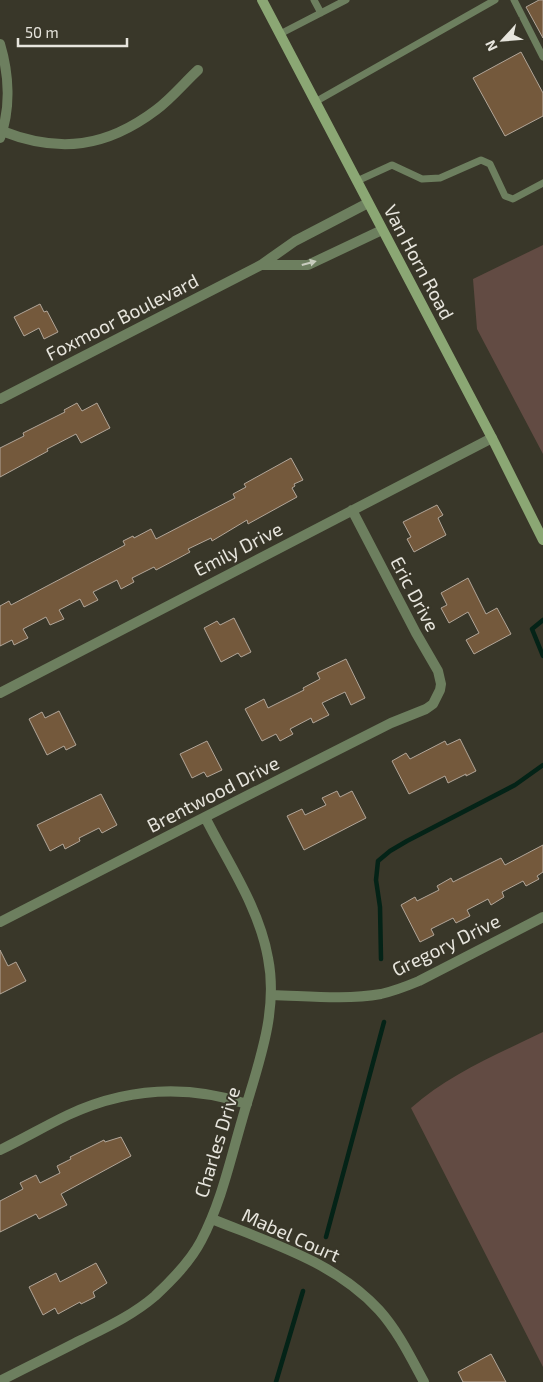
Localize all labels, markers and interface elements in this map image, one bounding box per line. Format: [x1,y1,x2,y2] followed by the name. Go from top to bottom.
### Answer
[18,15,126,47] scale bar
[478,15,528,65] north arrow
[25,23,59,41] text: 50 m
[481,38,501,54] text: N
[380,200,459,323] street label: Van Horn Road
[301,259,317,267] one-way arrow
[42,268,202,365] street label: Foxmoor Boulevard
[190,516,286,581] street label: Emily Drive
[386,552,445,635] street label: Eric Drive
[143,750,283,837] street label: Brentwood Drive
[388,908,504,981] street label: Gregory Drive
[189,1084,244,1200] street label: Charles Drive
[239,1203,344,1266] street label: Mabel Court

